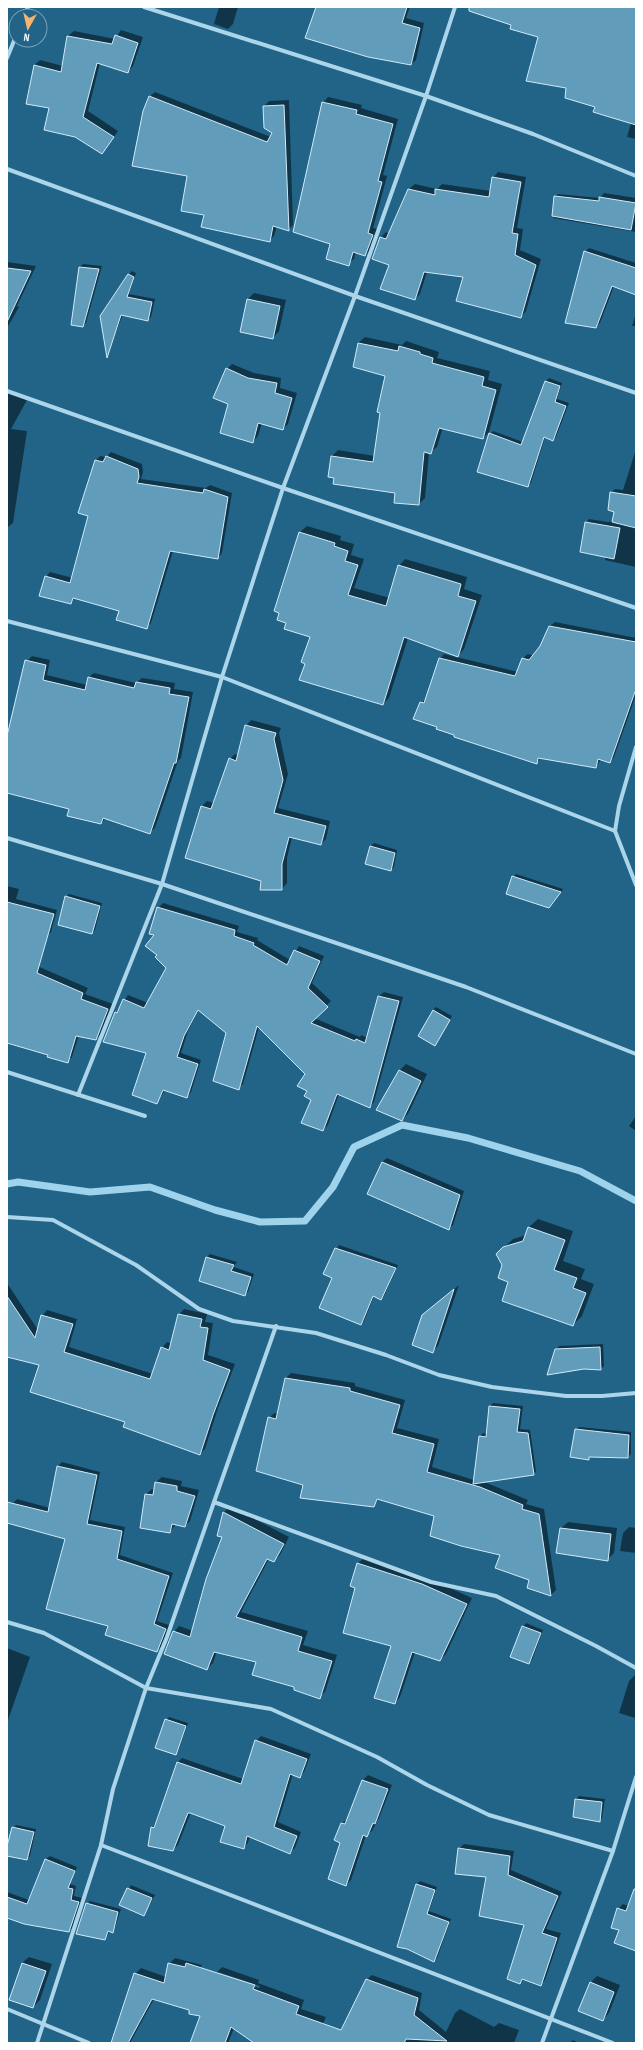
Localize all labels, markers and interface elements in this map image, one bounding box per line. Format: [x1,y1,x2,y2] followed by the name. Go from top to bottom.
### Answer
[8,8,48,48] north arrow
[23,31,30,44] text: N

